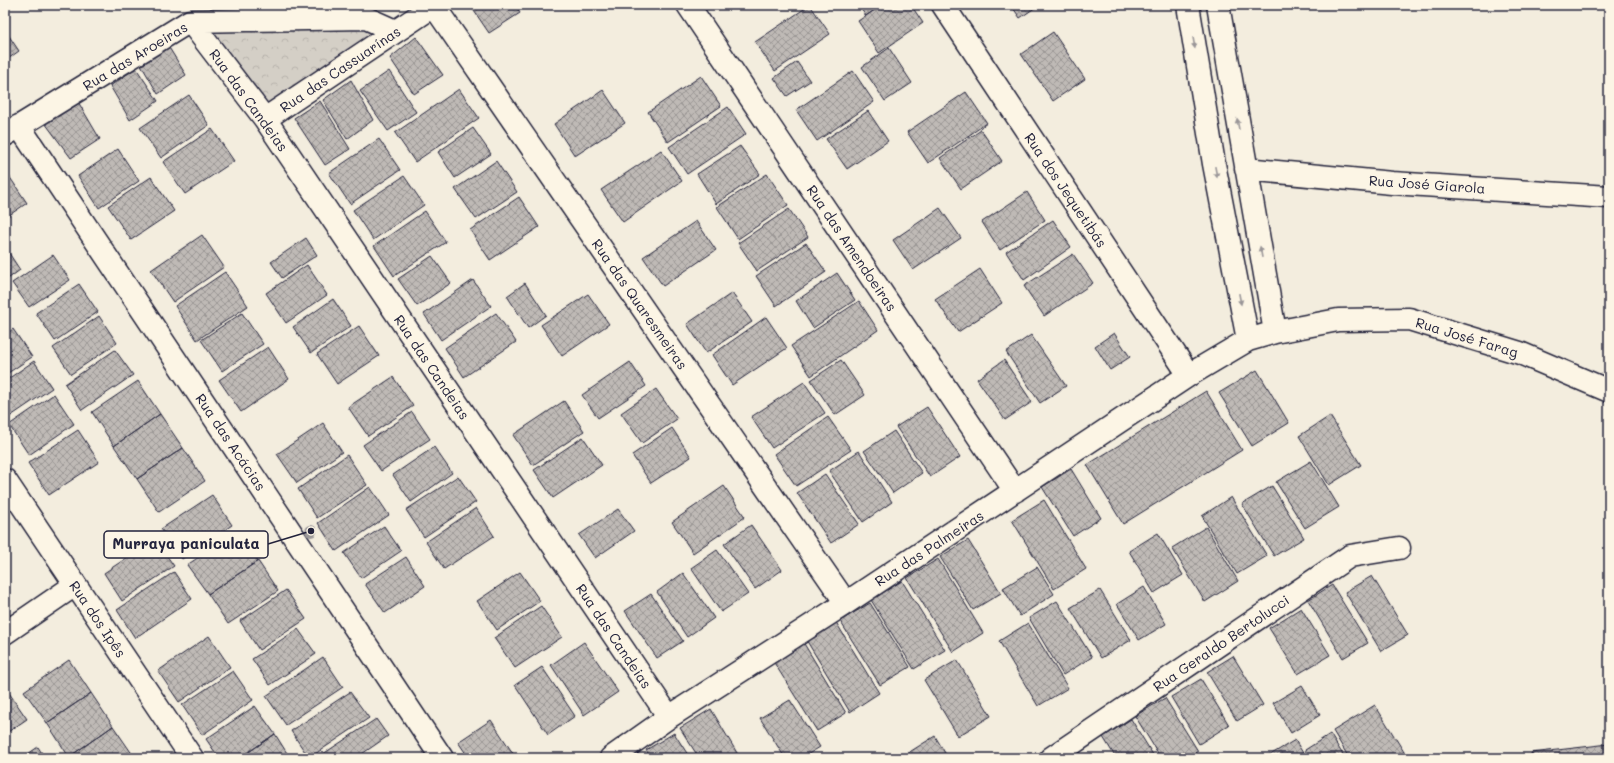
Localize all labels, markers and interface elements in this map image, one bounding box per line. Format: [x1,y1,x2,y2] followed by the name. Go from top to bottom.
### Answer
[79,17,191,95] street label: Rua das Aroeiras
[276,21,404,117] street label: Rua das Cassuarínas
[1191,37,1197,50] one-way arrow
[205,45,293,155] street label: Rua das Candeias
[1235,118,1241,130] one-way arrow
[1020,129,1112,251] street label: Rua dos Jequetibás
[1213,165,1219,178] one-way arrow
[1368,170,1486,198] street label: Rua José Giarola
[803,181,901,315] street label: Rua das Amendoeiras
[588,235,692,373] street label: Rua das Quaresmeiras
[1258,246,1264,258] one-way arrow
[1237,293,1243,305] one-way arrow
[390,311,474,423] street label: Rua das Candeias
[1413,312,1521,362] street label: Rua José Farag
[191,390,271,494] street label: Rua das Acácias
[871,506,987,590] street label: Rua das Palmeiras
[104,531,268,558] callout: Murraya paniculata
[112,533,260,553] text: Murraya paniculata
[65,577,131,661] street label: Rua dos Ipês
[572,580,656,692] street label: Rua das Candeias
[1149,590,1293,696] street label: Rua Geraldo Bertolucci

